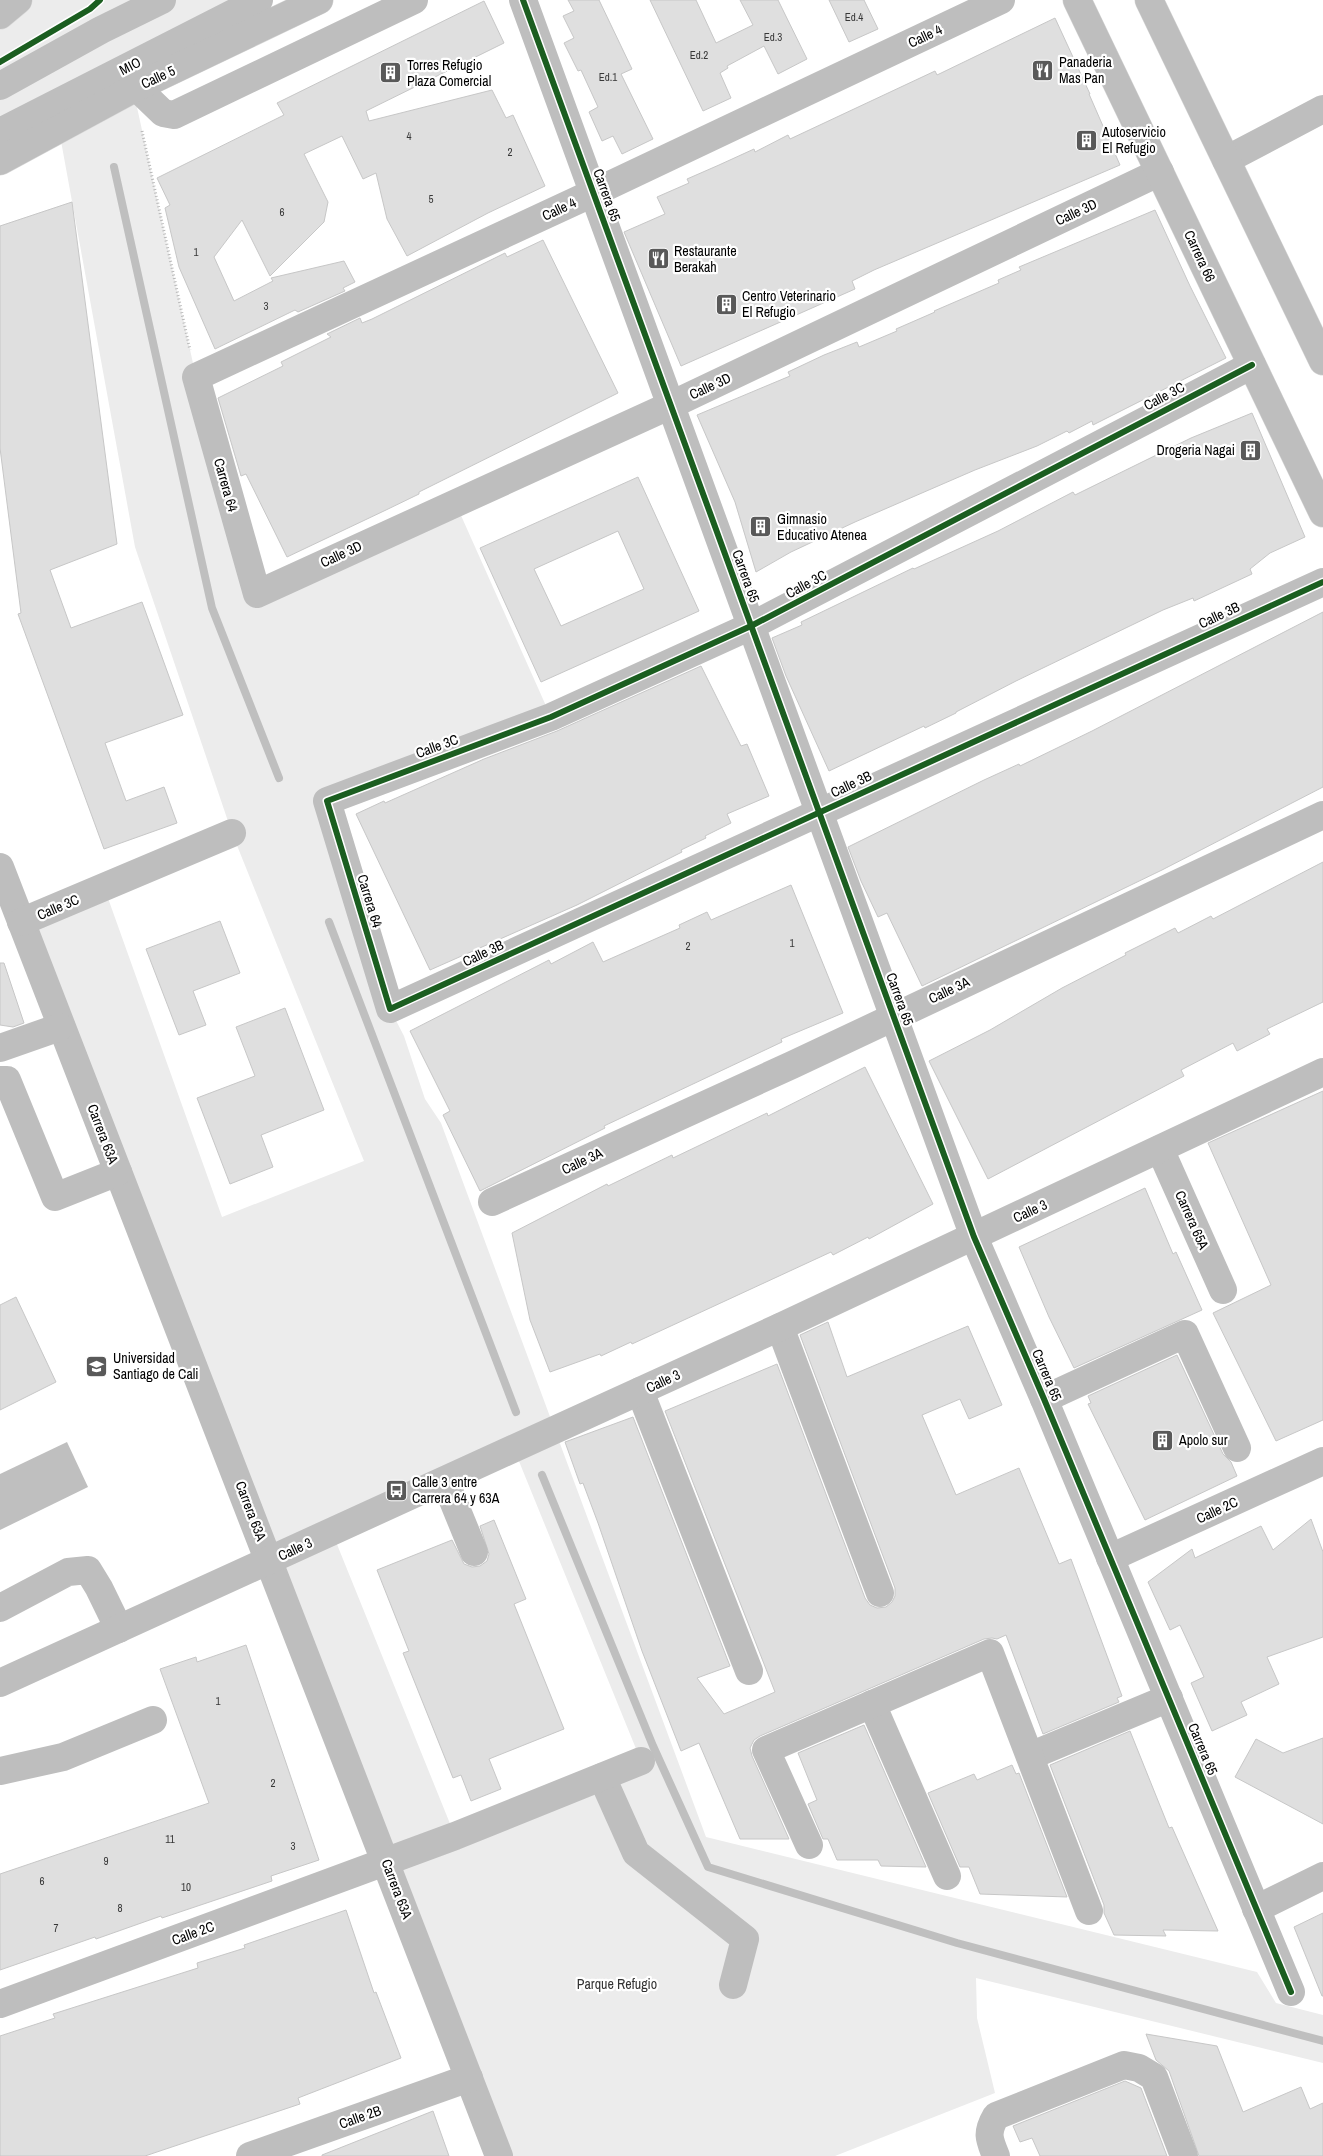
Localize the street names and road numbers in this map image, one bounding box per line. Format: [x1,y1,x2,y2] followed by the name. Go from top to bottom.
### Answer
[905,20,946,52] street label: Calle 4
[116,53,144,79] street label: MIO
[138,61,178,93] street label: Calle 5
[589,166,625,224] street label: Carrera 65
[539,193,580,225] street label: Calle 4
[1052,195,1100,229] street label: Calle 3D
[1180,227,1220,285] street label: Carrera 66
[686,369,734,403] street label: Calle 3D
[1140,378,1188,414] street label: Calle 3C
[210,456,242,514] street label: Carrera 64
[317,537,365,571] street label: Calle 3D
[728,547,764,605] street label: Carrera 65
[782,566,830,602] street label: Calle 3C
[1196,598,1243,632] street label: Calle 3B
[413,730,461,762] street label: Calle 3C
[828,767,875,801] street label: Calle 3B
[353,872,387,930] street label: Carrera 64
[34,890,82,924] street label: Calle 3C
[460,936,507,970] street label: Calle 3B
[882,970,918,1028] street label: Carrera 65
[926,973,973,1007] street label: Calle 3A
[83,1102,123,1167] street label: Carrera 63A
[559,1144,606,1178] street label: Calle 3A
[1171,1188,1213,1253] street label: Carrera 65A
[1010,1195,1050,1227] street label: Calle 3
[1028,1346,1066,1404] street label: Carrera 65
[643,1365,683,1397] street label: Calle 3
[231,1479,271,1544] street label: Carrera 63A
[1193,1493,1241,1527] street label: Calle 2C
[275,1533,315,1565] street label: Calle 3
[1184,1720,1222,1778] street label: Carrera 65
[377,1857,417,1922] street label: Carrera 63A
[169,1917,217,1949] street label: Calle 2C
[337,2101,384,2133] street label: Calle 2B

